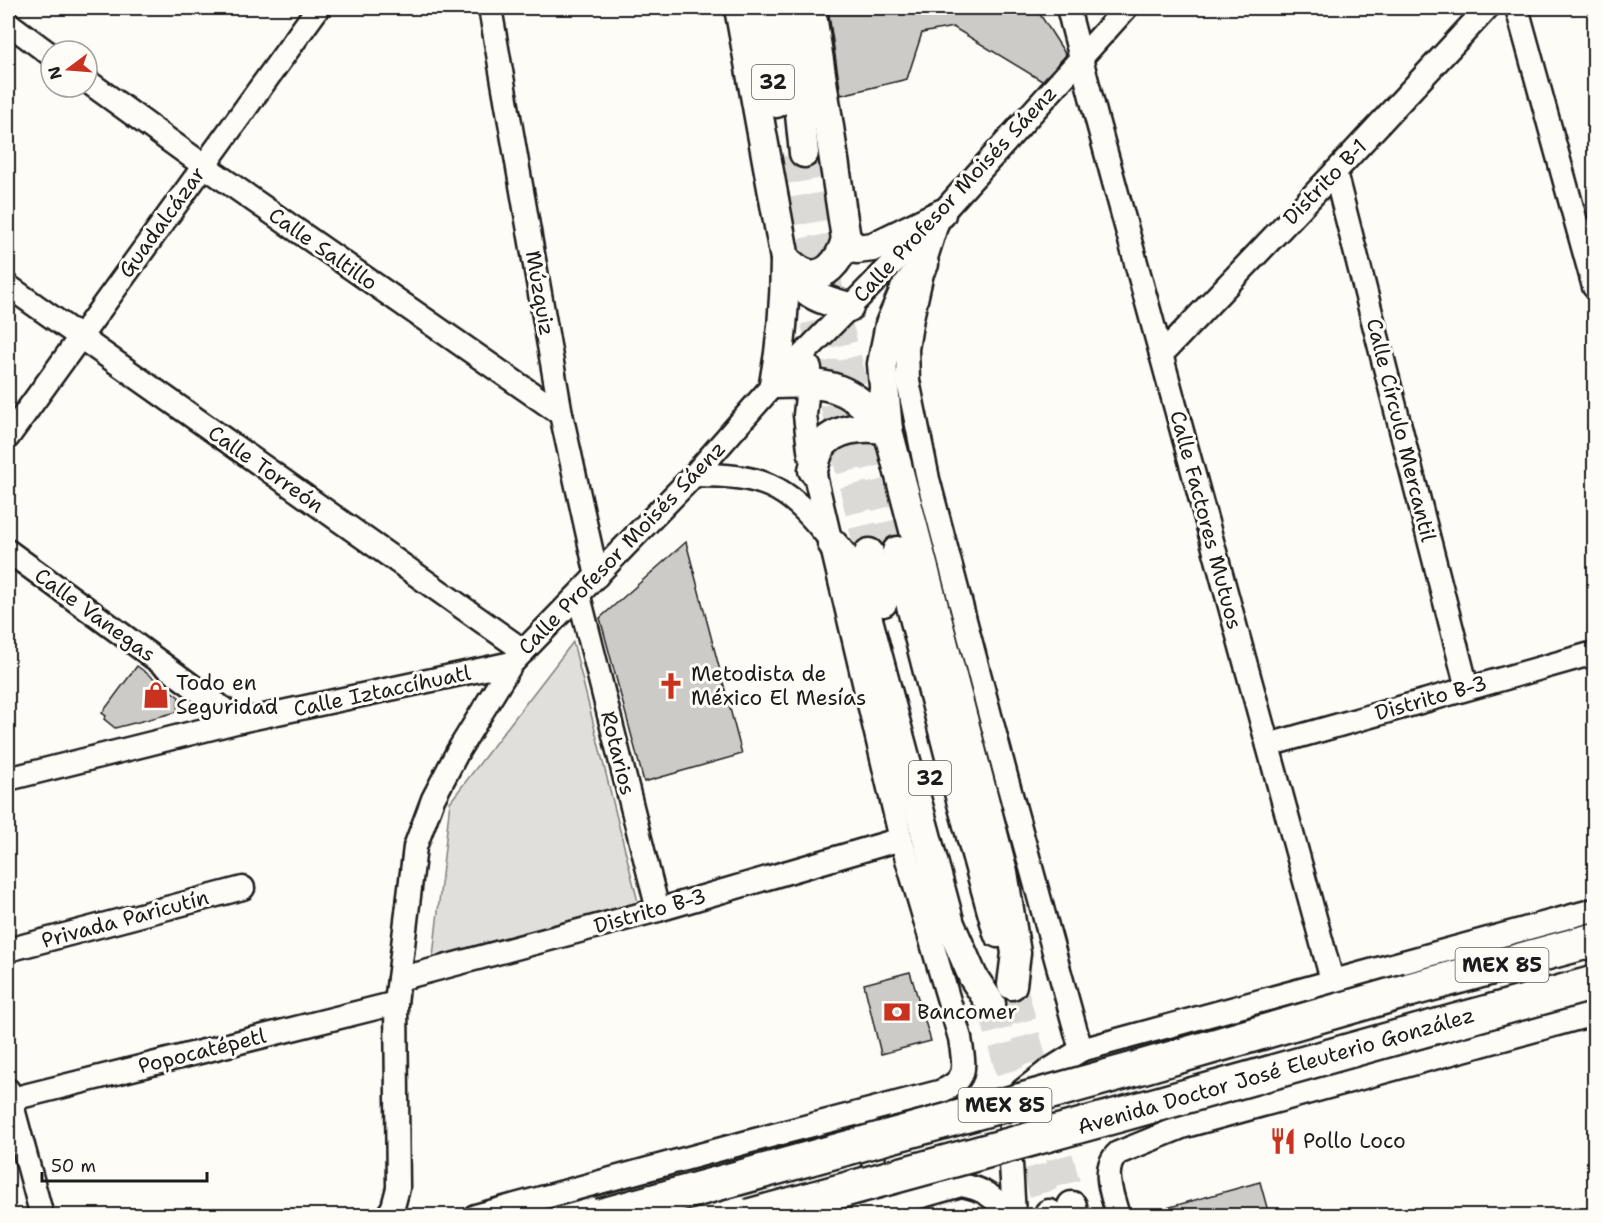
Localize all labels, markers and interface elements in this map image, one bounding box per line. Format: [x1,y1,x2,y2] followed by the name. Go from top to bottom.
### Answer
[39,39,99,99] north arrow
[43,64,67,82] text: N
[752,65,794,99] road number: 32
[847,80,1063,308] street label: Calle Profesor Moisés Sáenz
[1277,133,1373,231] street label: Distrito B-1
[112,161,212,283] street label: Guadalcázar
[263,201,383,297] street label: Calle Saltillo
[519,248,561,338] street label: Múzquiz
[1360,315,1442,545] street label: Calle Círculo Mercantil
[1163,408,1249,632] street label: Calle Factores Mutuos
[203,419,330,519] street label: Calle Torreón
[512,435,732,661] street label: Calle Profesor Moisés Sáenz
[29,562,161,668] street label: Calle Vanegas
[291,658,474,723] street label: Calle Iztaccíhuatl
[691,660,866,712] place label: Metodista de México El Mesías
[176,669,278,721] place label: Todo en Seguridad
[1372,669,1490,727] street label: Distrito B-3
[656,671,686,701] church icon: Metodista de México El Mesías
[141,680,171,710] shop icon: Todo en Seguridad
[594,708,642,798] street label: Rotarios
[909,761,951,795] road number: 32
[591,882,709,940] street label: Distrito B-3
[38,883,212,955] street label: Privada Paricutín
[1456,948,1549,982] road number: MEX 85
[882,997,912,1027] bank icon: Bancomer
[917,998,1017,1026] place label: Bancomer
[1074,1001,1478,1141] street label: Avenida Doctor José Eleuterio González
[135,1021,269,1080] street label: Popocatépetl
[958,1088,1052,1122] road number: MEX 85
[1268,1126,1298,1156] restaurant icon: Pollo Loco
[1303,1127,1406,1155] place label: Pollo Loco
[42,1145,207,1183] scale bar
[51,1154,96,1178] text: 50 m

